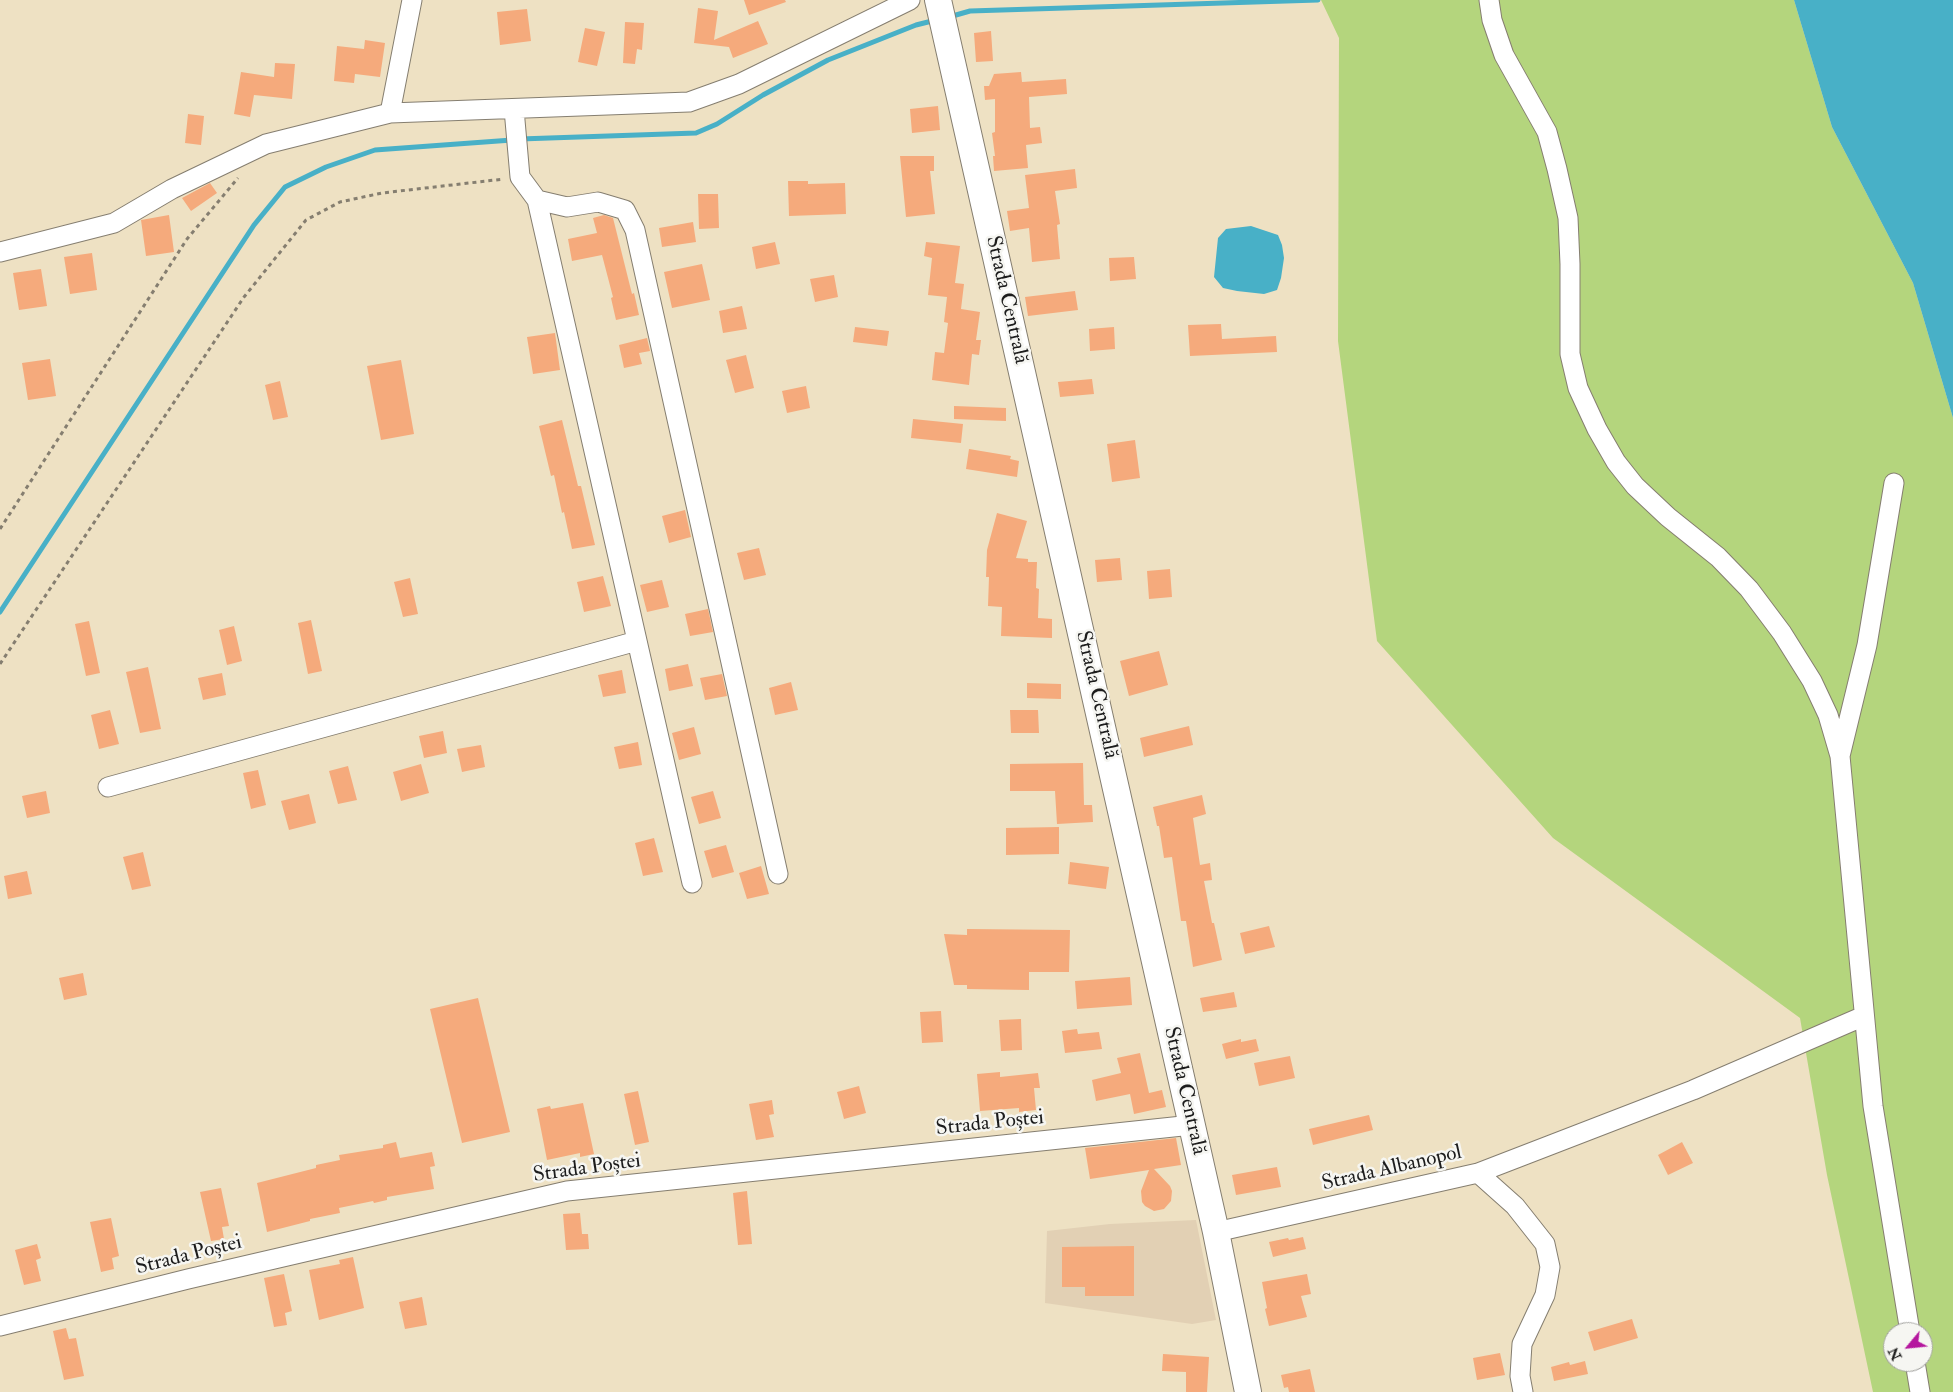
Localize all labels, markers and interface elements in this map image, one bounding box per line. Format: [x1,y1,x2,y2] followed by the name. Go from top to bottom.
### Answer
[979,234,1033,366] street label: Strada Centrală
[1069,629,1123,761] street label: Strada Centrală
[1157,1025,1211,1157] street label: Strada Centrală
[935,1106,1045,1142] street label: Strada Poștei
[1320,1141,1464,1197] street label: Strada Albanopol
[532,1149,642,1189] street label: Strada Poștei
[133,1231,245,1281] street label: Strada Poștei
[1883,1322,1933,1372] north arrow
[1885,1344,1906,1363] text: N

